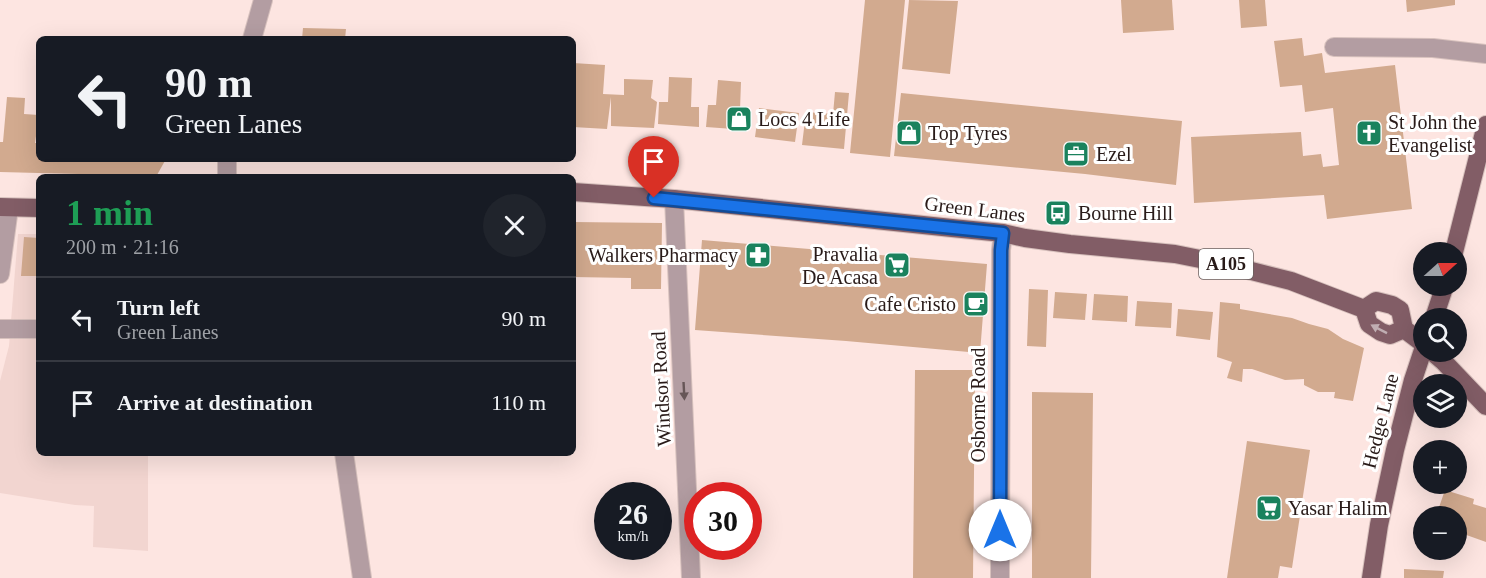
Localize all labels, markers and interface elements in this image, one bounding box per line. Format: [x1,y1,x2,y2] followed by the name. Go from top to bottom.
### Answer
[66,60,144,138] icon: left
[165,60,253,106] text: 90 m
[724,104,754,134] shop icon: Locs 4 Life
[758,108,850,130] place label: Locs 4 Life
[165,109,302,139] text: Green Lanes
[1388,111,1477,157] place label: St John the Evangelist
[894,118,924,148] shop icon: Top Tyres
[1354,118,1384,148] church icon: St John the Evangelist
[928,122,1008,145] place label: Top Tyres
[628,136,679,198] pin
[1061,139,1091,169] office icon: Ezel
[1096,143,1132,165] place label: Ezel
[637,145,670,178] icon: arrive
[923,192,1027,226] street label: Green Lanes
[66,193,153,233] text: 1 min
[483,194,546,257] button: close
[1043,198,1073,228] bus stop icon: Bourne Hill
[1078,202,1173,224] place label: Bourne Hill
[66,236,179,258] text: 200 m · 21:16
[743,240,773,270] pharmacy icon: Walkers Pharmacy
[1413,242,1467,296] north arrow
[1413,242,1467,560] map controls
[802,243,878,288] place label: Pravalia De Acasa
[588,244,738,267] place label: Walkers Pharmacy
[1199,249,1253,279] road number: A105
[882,250,912,280] supermarket icon: Pravalia De Acasa
[961,289,991,319] cafe icon: Cafe Cristo
[864,293,956,315] place label: Cafe Cristo
[117,295,200,320] text: Turn left
[66,303,99,336] icon: left
[501,306,546,331] text: 90 m
[1413,308,1467,362] button: search
[117,321,219,343] text: Green Lanes
[1370,324,1387,334] one-way arrow
[647,331,675,447] street label: Windsor Road
[967,348,989,462] street label: Osborne Road
[1358,371,1403,471] street label: Hedge Lane
[1413,374,1467,428] button: layers
[679,381,688,400] one-way arrow
[66,387,99,420] icon: arrive
[117,390,313,415] text: Arrive at destination
[491,390,546,415] text: 110 m
[1413,440,1467,494] button: +
[684,482,762,560] speed limit sign: 30
[1254,493,1284,523] supermarket icon: Yasar Halim
[618,497,648,530] text: 26
[1288,497,1388,519] place label: Yasar Halim
[968,498,1032,562] position arrow
[1413,506,1467,560] button: −
[618,528,648,544] text: km/h

